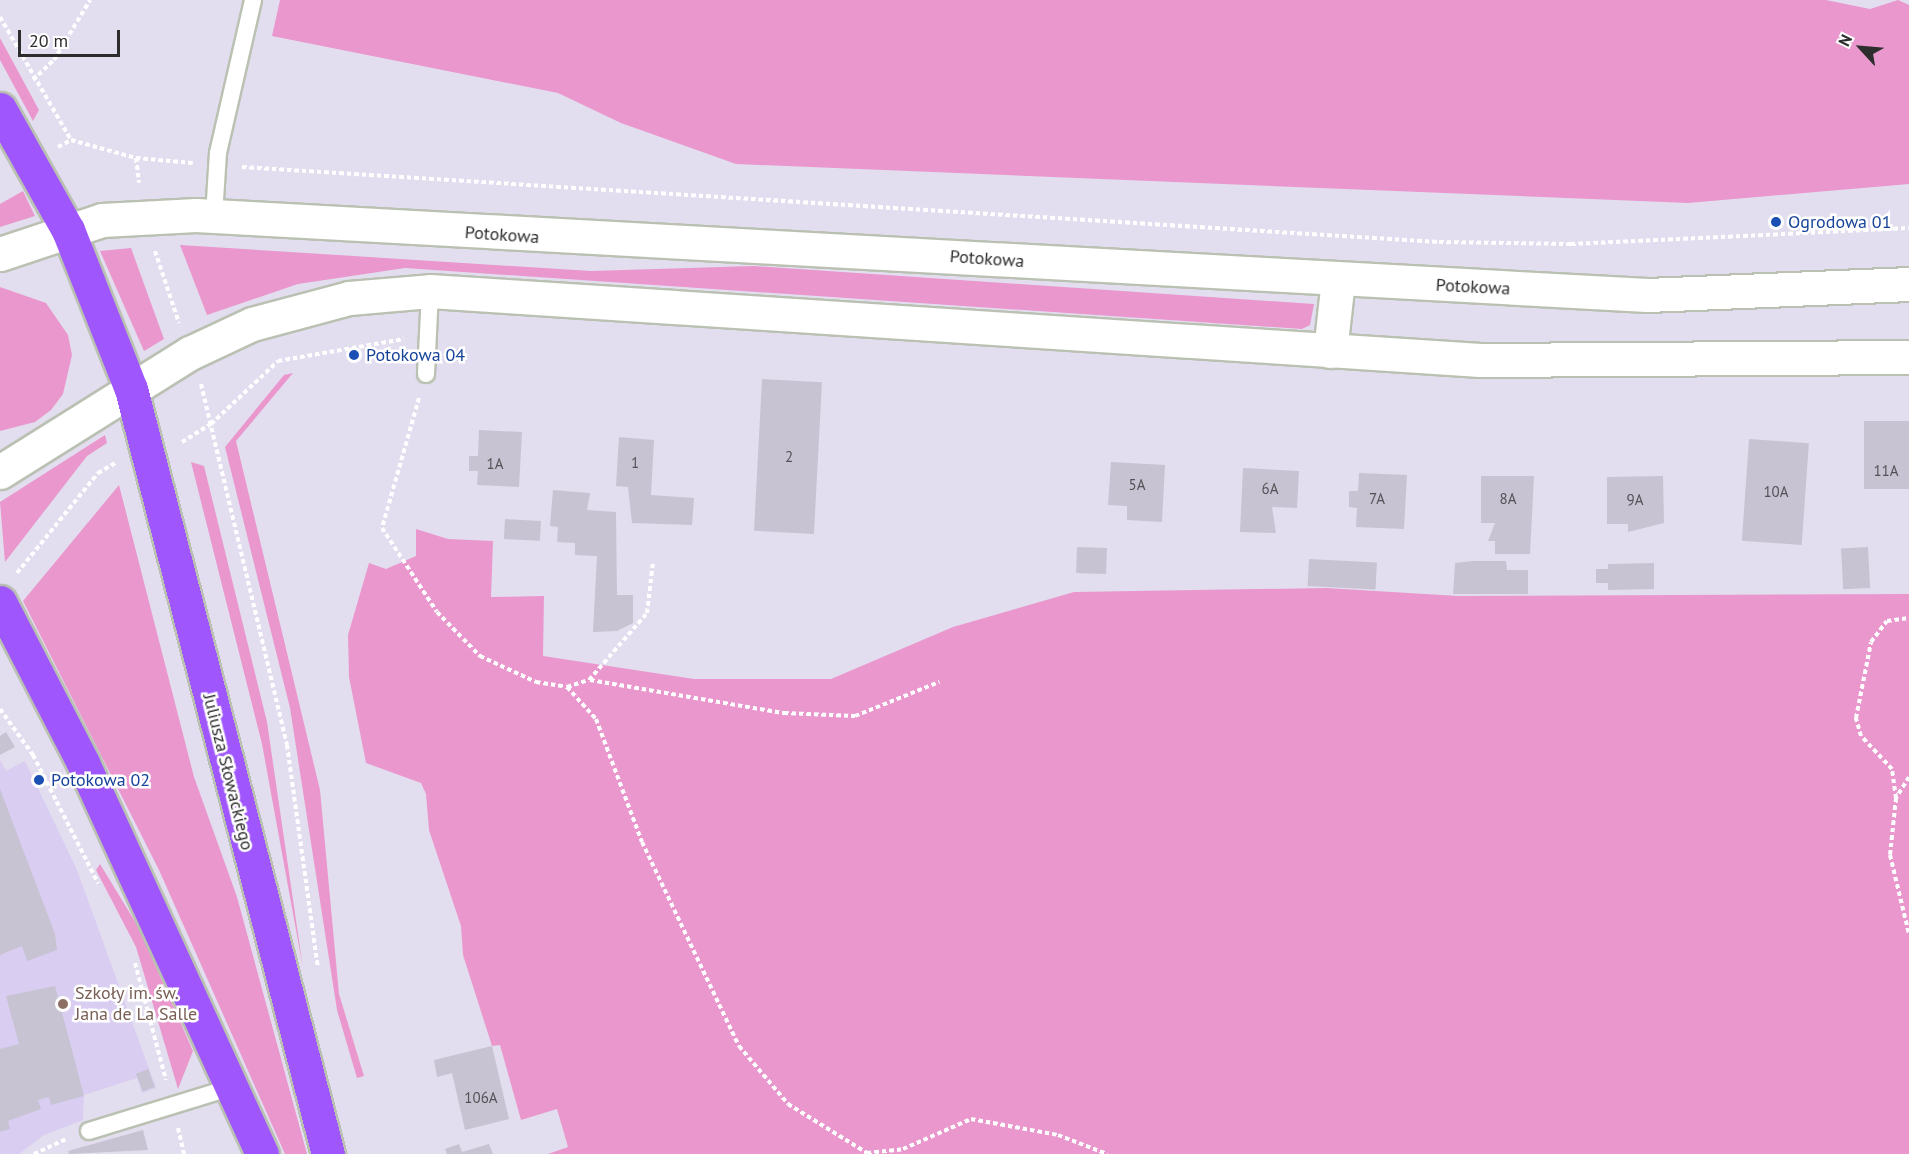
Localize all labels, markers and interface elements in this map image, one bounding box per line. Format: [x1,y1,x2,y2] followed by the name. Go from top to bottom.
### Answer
[21,18,123,56] scale bar
[1831,18,1891,78] north arrow
[29,29,68,52] text: 20 m
[1834,31,1856,49] text: N
[1788,211,1891,233] place label: Ogrodowa 01
[1769,215,1783,229] marker: Ogrodowa 01
[464,222,540,248] street label: Potokowa
[949,246,1025,272] street label: Potokowa
[1435,274,1511,300] street label: Potokowa
[366,344,465,366] place label: Potokowa 04
[347,348,361,362] marker: Potokowa 04
[785,448,793,466] house number: 2
[631,454,639,472] house number: 1
[487,455,503,473] house number: 1A
[1873,462,1899,480] house number: 11A
[1129,476,1145,494] house number: 5A
[1262,480,1278,498] house number: 6A
[1763,483,1789,501] house number: 10A
[1369,490,1385,508] house number: 7A
[1500,490,1516,508] house number: 8A
[1627,491,1643,509] house number: 9A
[198,692,258,852] street label: Juliusza Słowackiego
[51,769,150,791] place label: Potokowa 02
[32,773,46,787] marker: Potokowa 02
[75,983,197,1026] place label: Szkoły im. św. Jana de La Salle
[56,997,70,1011] marker: Szkoły im. św. Jana de La Salle
[464,1089,498,1107] house number: 106A

